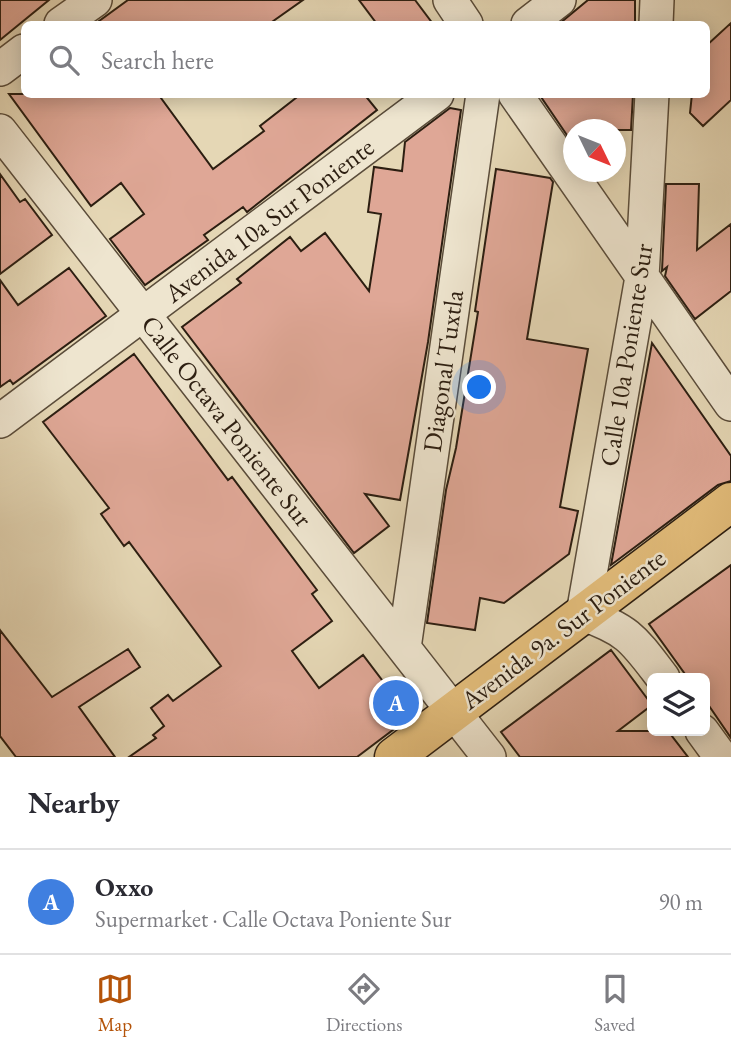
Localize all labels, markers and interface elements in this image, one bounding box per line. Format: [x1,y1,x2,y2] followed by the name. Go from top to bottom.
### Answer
[21,21,710,98] search box
[45,41,83,79] icon: search
[101,43,214,77] text: Search here
[563,119,626,182] north arrow
[156,130,381,311] street label: Avenida 10a Sur Poniente
[592,241,660,469] street label: Calle 10a Poniente Sur
[415,287,471,454] street label: Diagonal Tuxtla
[134,308,320,534] street label: Calle Octava Poniente Sur
[462,370,496,404] your location
[453,541,672,718] street label: Avenida 9a. Sur Poniente
[647,673,710,736] map controls
[647,673,710,736] button: layers
[373,677,419,729] pin: A
[28,783,120,822] text: Nearby
[95,870,153,904] text: Oxxo
[43,887,59,917] text: A
[658,887,703,917] text: 90 m
[95,904,452,934] text: Supermarket · Calle Octava Poniente Sur
[96,970,134,1037] tab: Map
[326,970,402,1037] tab: Directions
[594,970,635,1037] tab: Saved

